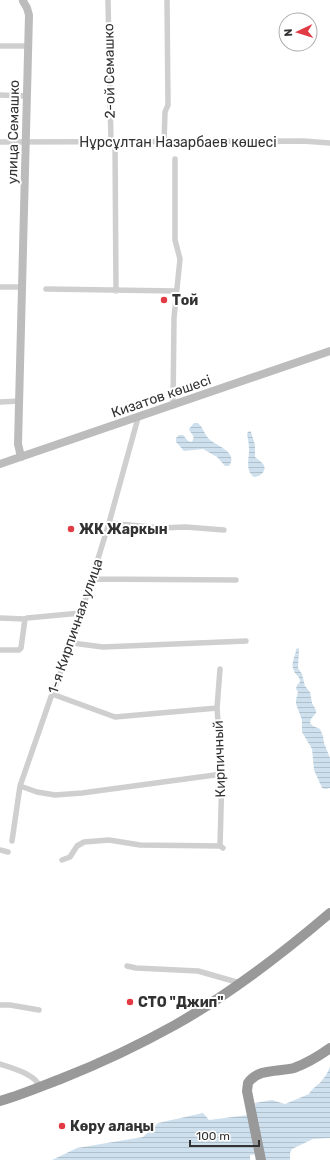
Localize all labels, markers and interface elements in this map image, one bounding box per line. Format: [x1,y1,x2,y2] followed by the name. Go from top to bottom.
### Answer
[278,12,318,52] north arrow
[100,23,119,119] street label: 2-ой Семашко
[282,28,295,37] text: N
[4,80,23,184] street label: улица Семашко
[79,134,277,151] street label: Нұрсұлтан Назарбаев көшесі
[172,292,198,309] place label: Той
[159,295,169,305] marker: Той
[109,371,213,422] street label: Кизатов көшесі
[79,521,168,538] place label: ЖК Жаркын
[66,524,76,534] marker: ЖК Жаркын
[44,556,107,696] street label: 1-я Кирпичная улица
[210,720,229,798] street label: Кирпичный
[138,994,224,1011] place label: СТО "Джип"
[125,997,135,1007] marker: СТО "Джип"
[70,1118,154,1135] place label: Көру алаңы
[57,1121,67,1131] marker: Көру алаңы
[190,1122,259,1148] scale bar
[196,1129,230,1143] text: 100 m

